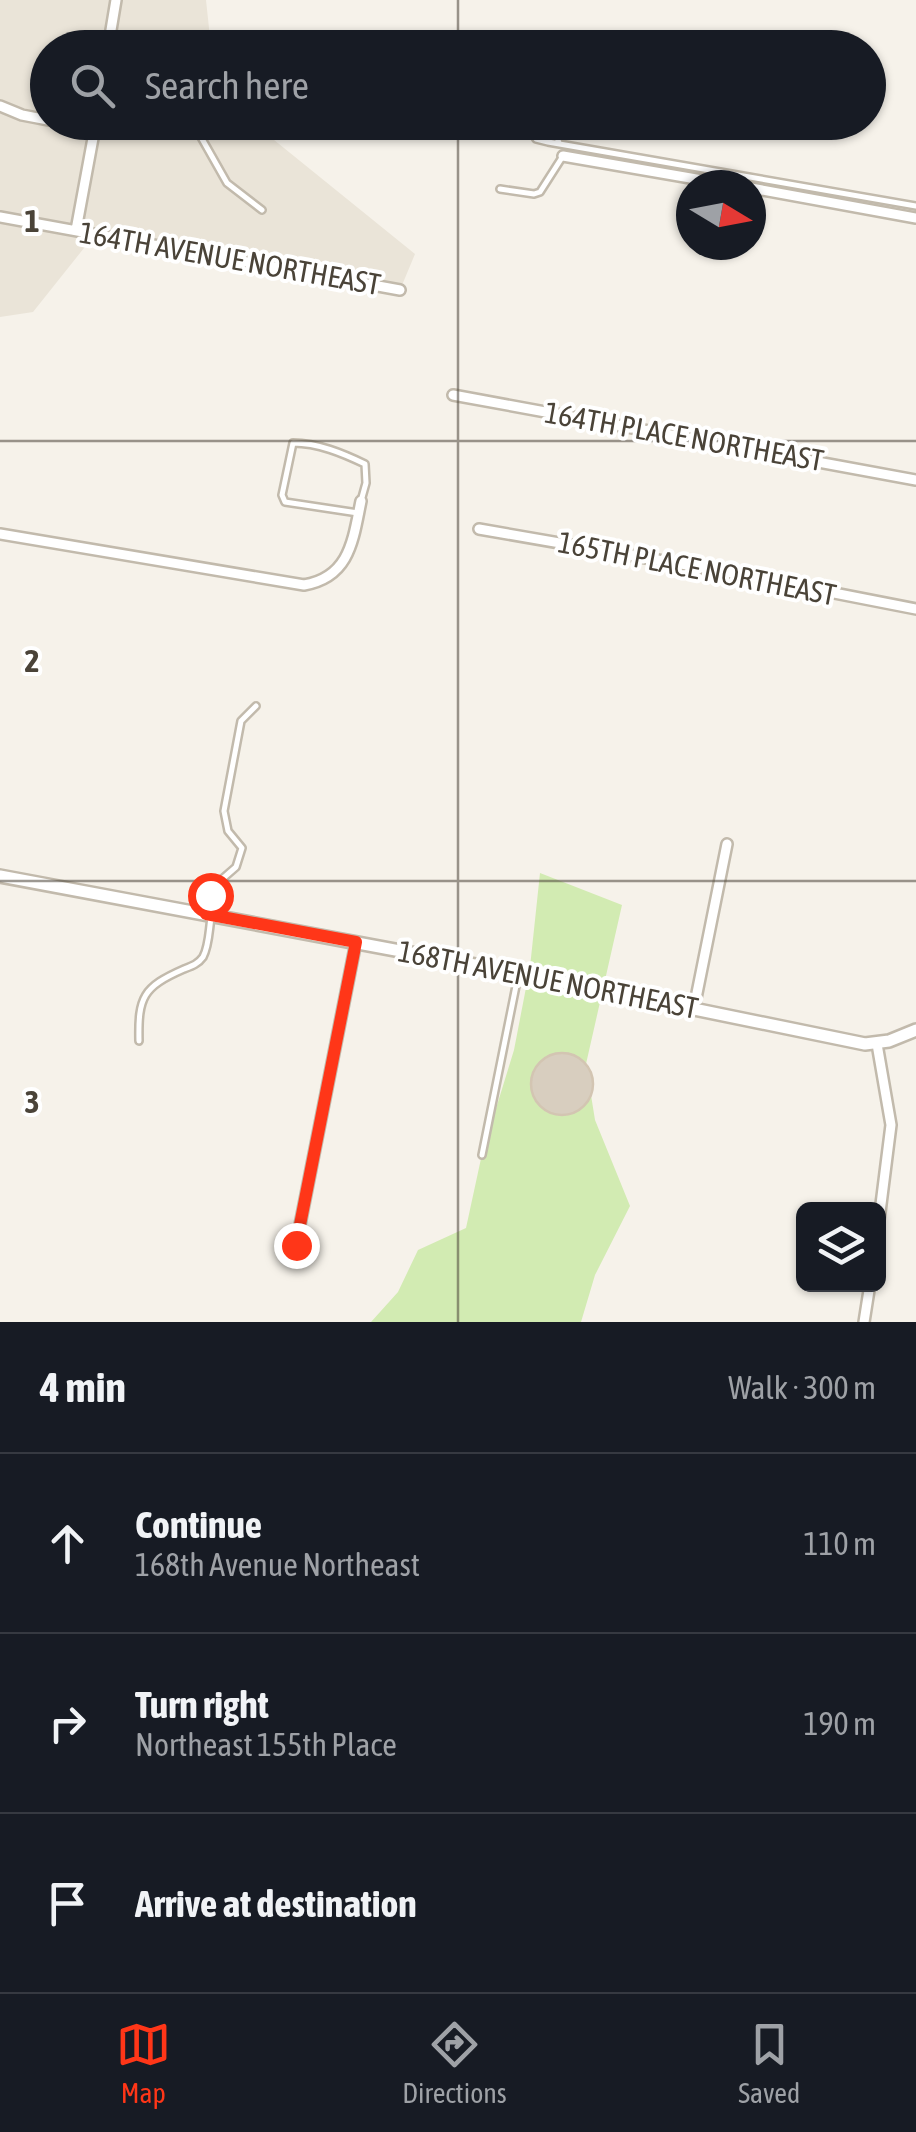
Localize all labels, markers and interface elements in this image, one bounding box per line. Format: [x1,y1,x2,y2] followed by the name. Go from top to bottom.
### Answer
[30,30,886,140] search box
[65,58,120,113] icon: search
[145,64,309,107] text: Search here
[676,170,766,260] north arrow
[24,202,40,239] text: 1
[77,215,383,301] street label: 164TH AVENUE NORTHEAST
[542,395,826,477] street label: 164TH PLACE NORTHEAST
[555,524,839,612] street label: 165TH PLACE NORTHEAST
[24,642,40,679] text: 2
[188,873,234,919] route start
[395,933,701,1025] street label: 168TH AVENUE NORTHEAST
[24,1083,40,1120] text: 3
[796,1202,886,1292] map controls
[796,1202,886,1292] button: layers
[274,1223,320,1269] route end
[40,1363,126,1411] text: 4 min
[728,1369,876,1406] text: Walk · 300 m
[135,1503,262,1546] text: Continue
[40,1516,95,1571] icon: ahead
[803,1525,876,1562] text: 110 m
[135,1546,420,1583] text: 168th Avenue Northeast
[135,1683,269,1726] text: Turn right
[40,1696,95,1751] icon: right
[803,1705,876,1742] text: 190 m
[135,1726,397,1763] text: Northeast 155th Place
[40,1876,95,1931] icon: arrive
[135,1882,417,1925] text: Arrive at destination
[116,2017,171,2109] tab: Map
[402,2017,507,2109] tab: Directions
[738,2017,800,2109] tab: Saved

